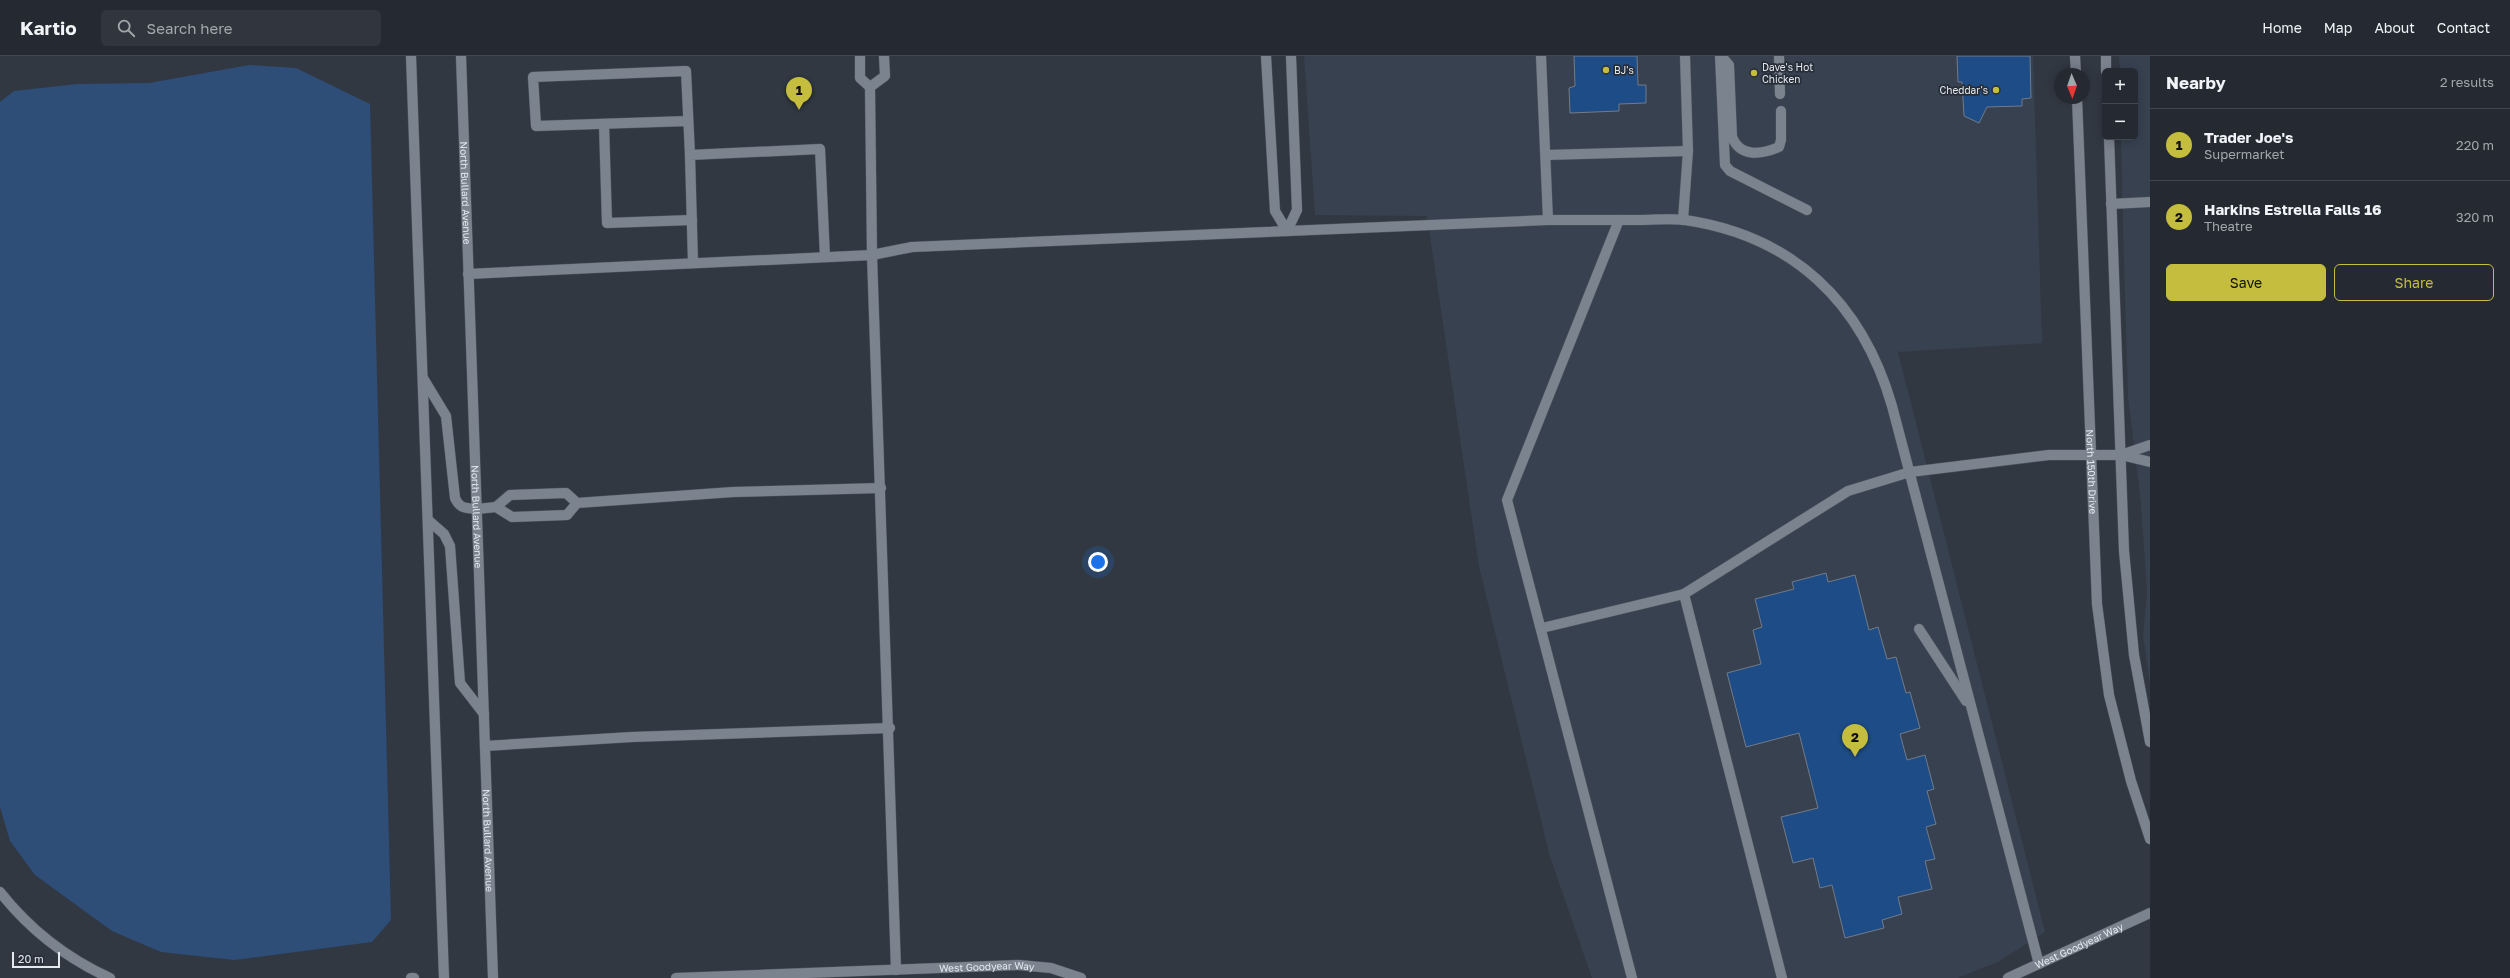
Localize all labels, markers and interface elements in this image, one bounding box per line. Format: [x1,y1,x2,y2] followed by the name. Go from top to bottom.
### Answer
[101,10,381,46] search box
[20,16,77,39] text: Kartio
[115,17,137,39] icon: search
[147,19,233,37] text: Search here
[2262,19,2302,36] text: Home
[2324,19,2352,36] text: Map
[2374,19,2415,36] text: About
[2437,19,2490,36] text: Contact
[1762,61,1813,85] place label: Dave's Hot Chicken
[1614,64,1634,76] place label: BJ's
[1601,65,1611,75] marker: BJ's
[1749,68,1759,78] marker: Dave's Hot Chicken
[2054,68,2090,104] north arrow
[2102,68,2138,140] map controls
[2102,68,2138,104] button: +
[2166,72,2226,93] text: Nearby
[2440,74,2494,90] text: 2 results
[786,77,812,110] pin: 1
[1940,84,1988,96] place label: Cheddar's
[1991,85,2001,95] marker: Cheddar's
[2102,104,2138,140] button: −
[2204,128,2293,146] text: Trader Joe's
[2176,137,2182,153] text: 1
[2456,137,2494,153] text: 220 m
[458,141,474,245] street label: North Bullard Avenue
[2204,146,2285,162] text: Supermarket
[2204,200,2381,218] text: Harkins Estrella Falls 16
[2175,209,2183,225] text: 2
[2456,209,2494,225] text: 320 m
[2204,218,2253,234] text: Theatre
[2166,264,2326,301] button: Save
[2334,264,2494,301] button: Share
[2084,429,2099,514] street label: North 150th Drive
[469,465,485,569] street label: North Bullard Avenue
[1088,552,1108,572] your location
[1842,724,1868,757] pin: 2
[480,789,496,892] street label: North Bullard Avenue
[2033,920,2125,971] street label: West Goodyear Way
[12,950,60,969] scale bar
[18,952,44,965] text: 20 m
[939,959,1035,974] street label: West Goodyear Way

